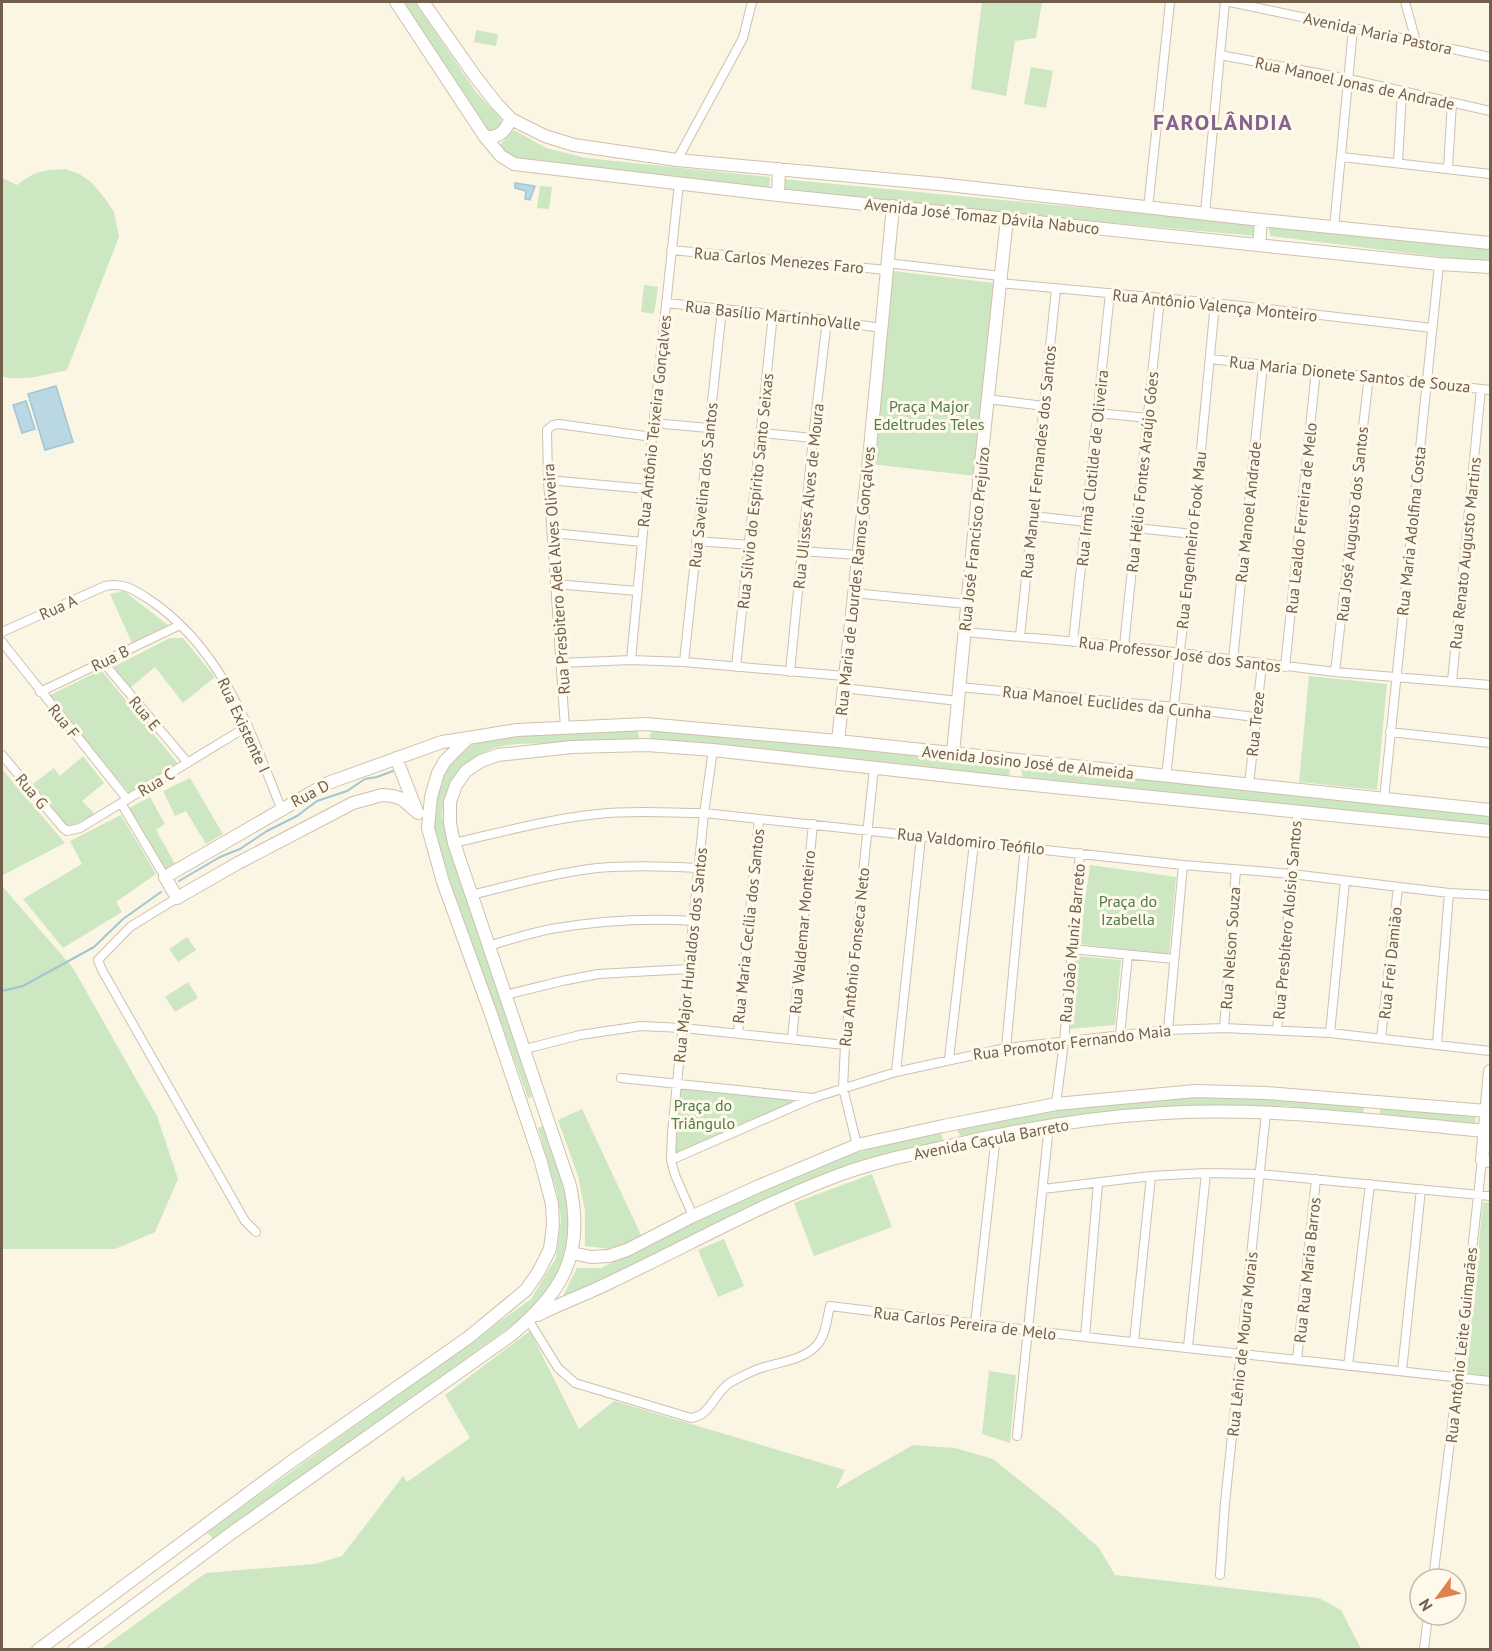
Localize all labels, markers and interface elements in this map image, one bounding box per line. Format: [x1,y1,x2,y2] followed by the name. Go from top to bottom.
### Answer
[1302,8,1454,58] street label: Avenida Maria Pastora
[1253,52,1457,114] street label: Rua Manoel Jonas de Andrade
[1153,108,1293,136] district label: FAROLÂNDIA
[864,194,1100,238] street label: Avenida José Tomaz Dávila Nabuco
[693,243,865,277] street label: Rua Carlos Menezes Faro
[1112,284,1318,326] street label: Rua Antônio Valença Monteiro
[684,296,862,334] street label: Rua Basílio MartinhoValle
[633,314,675,528] street label: Rua Antônio Teixeira Gonçalves
[1016,344,1060,580] street label: Rua Manuel Fernandes dos Santos
[1228,351,1472,397] street label: Rua Maria Dionete Santos de Souza
[1072,369,1112,567] street label: Rua Irmã Clotilde de Oliveira
[1121,370,1163,574] street label: Rua Hélio Fontes Araújo Góes
[733,372,777,610] street label: Rua Sílvio do Espírito Santo Seixas
[873,396,985,434] park label: Praça Major Edeltrudes Teles
[684,401,722,569] street label: Rua Savelina dos Santos
[788,402,828,590] street label: Rua Ulisses Alves de Moura
[1281,421,1321,615] street label: Rua Lealdo Ferreira de Melo
[1332,425,1372,623] street label: Rua José Augusto dos Santos
[1231,441,1265,583] street label: Rua Manoel Andrade
[831,445,879,717] street label: Rua Maria de Lourdes Ramos Gonçalves
[1392,445,1430,617] street label: Rua Maria Adolfina Costa
[954,446,994,632] street label: Rua José Francisco Prejuízo
[1172,450,1210,630] street label: Rua Engenheiro Fook Mau
[1445,456,1485,650] street label: Rua Renato Augusto Martins
[538,463,574,695] street label: Rua Presbitero Adel Alves Oliveira
[36,590,80,624] street label: Rua A
[1078,632,1282,676] street label: Rua Professor José dos Santos
[88,640,132,676] street label: Rua B
[213,674,275,776] street label: Rua Existente I
[1001,681,1213,723] street label: Rua Manoel Euclides da Cunha
[1242,690,1268,758] street label: Rua Treze
[125,692,165,734] street label: Rua E
[44,700,84,742] street label: Rua F
[921,741,1135,783] street label: Avenida Josino José de Almeida
[134,763,178,801] street label: Rua C
[11,769,53,813] street label: Rua G
[287,775,333,811] street label: Rua D
[1268,820,1306,1020] street label: Rua Presbítero Aloísio Santos
[896,823,1046,859] street label: Rua Valdomiro Teófilo
[728,827,768,1024] street label: Rua Maria Cecília dos Santos
[669,846,711,1064] street label: Rua Major Hunaldos dos Santos
[785,849,819,1015] street label: Rua Waldemar Monteiro
[1055,863,1089,1023] street label: Rua João Muniz Barreto
[835,866,873,1048] street label: Rua Antônio Fonseca Neto
[1216,886,1244,1010] street label: Rua Nelson Souza
[1099,891,1157,929] park label: Praça do Izabella
[1374,906,1406,1020] street label: Rua Frei Damião
[972,1020,1172,1064] street label: Rua Promotor Fernando Maia
[671,1095,735,1133] park label: Praça do Triângulo
[912,1114,1070,1164] street label: Avenida Caçula Barreto
[1289,1196,1325,1344] street label: Rua Rua Maria Barros
[1441,1246,1481,1444] street label: Rua Antônio Leite Guimarães
[1222,1250,1262,1437] street label: Rua Lênio de Moura Morais
[873,1302,1057,1344] street label: Rua Carlos Pereira de Melo
[1408,1567,1468,1627] north arrow
[1414,1595,1437,1615] text: N

